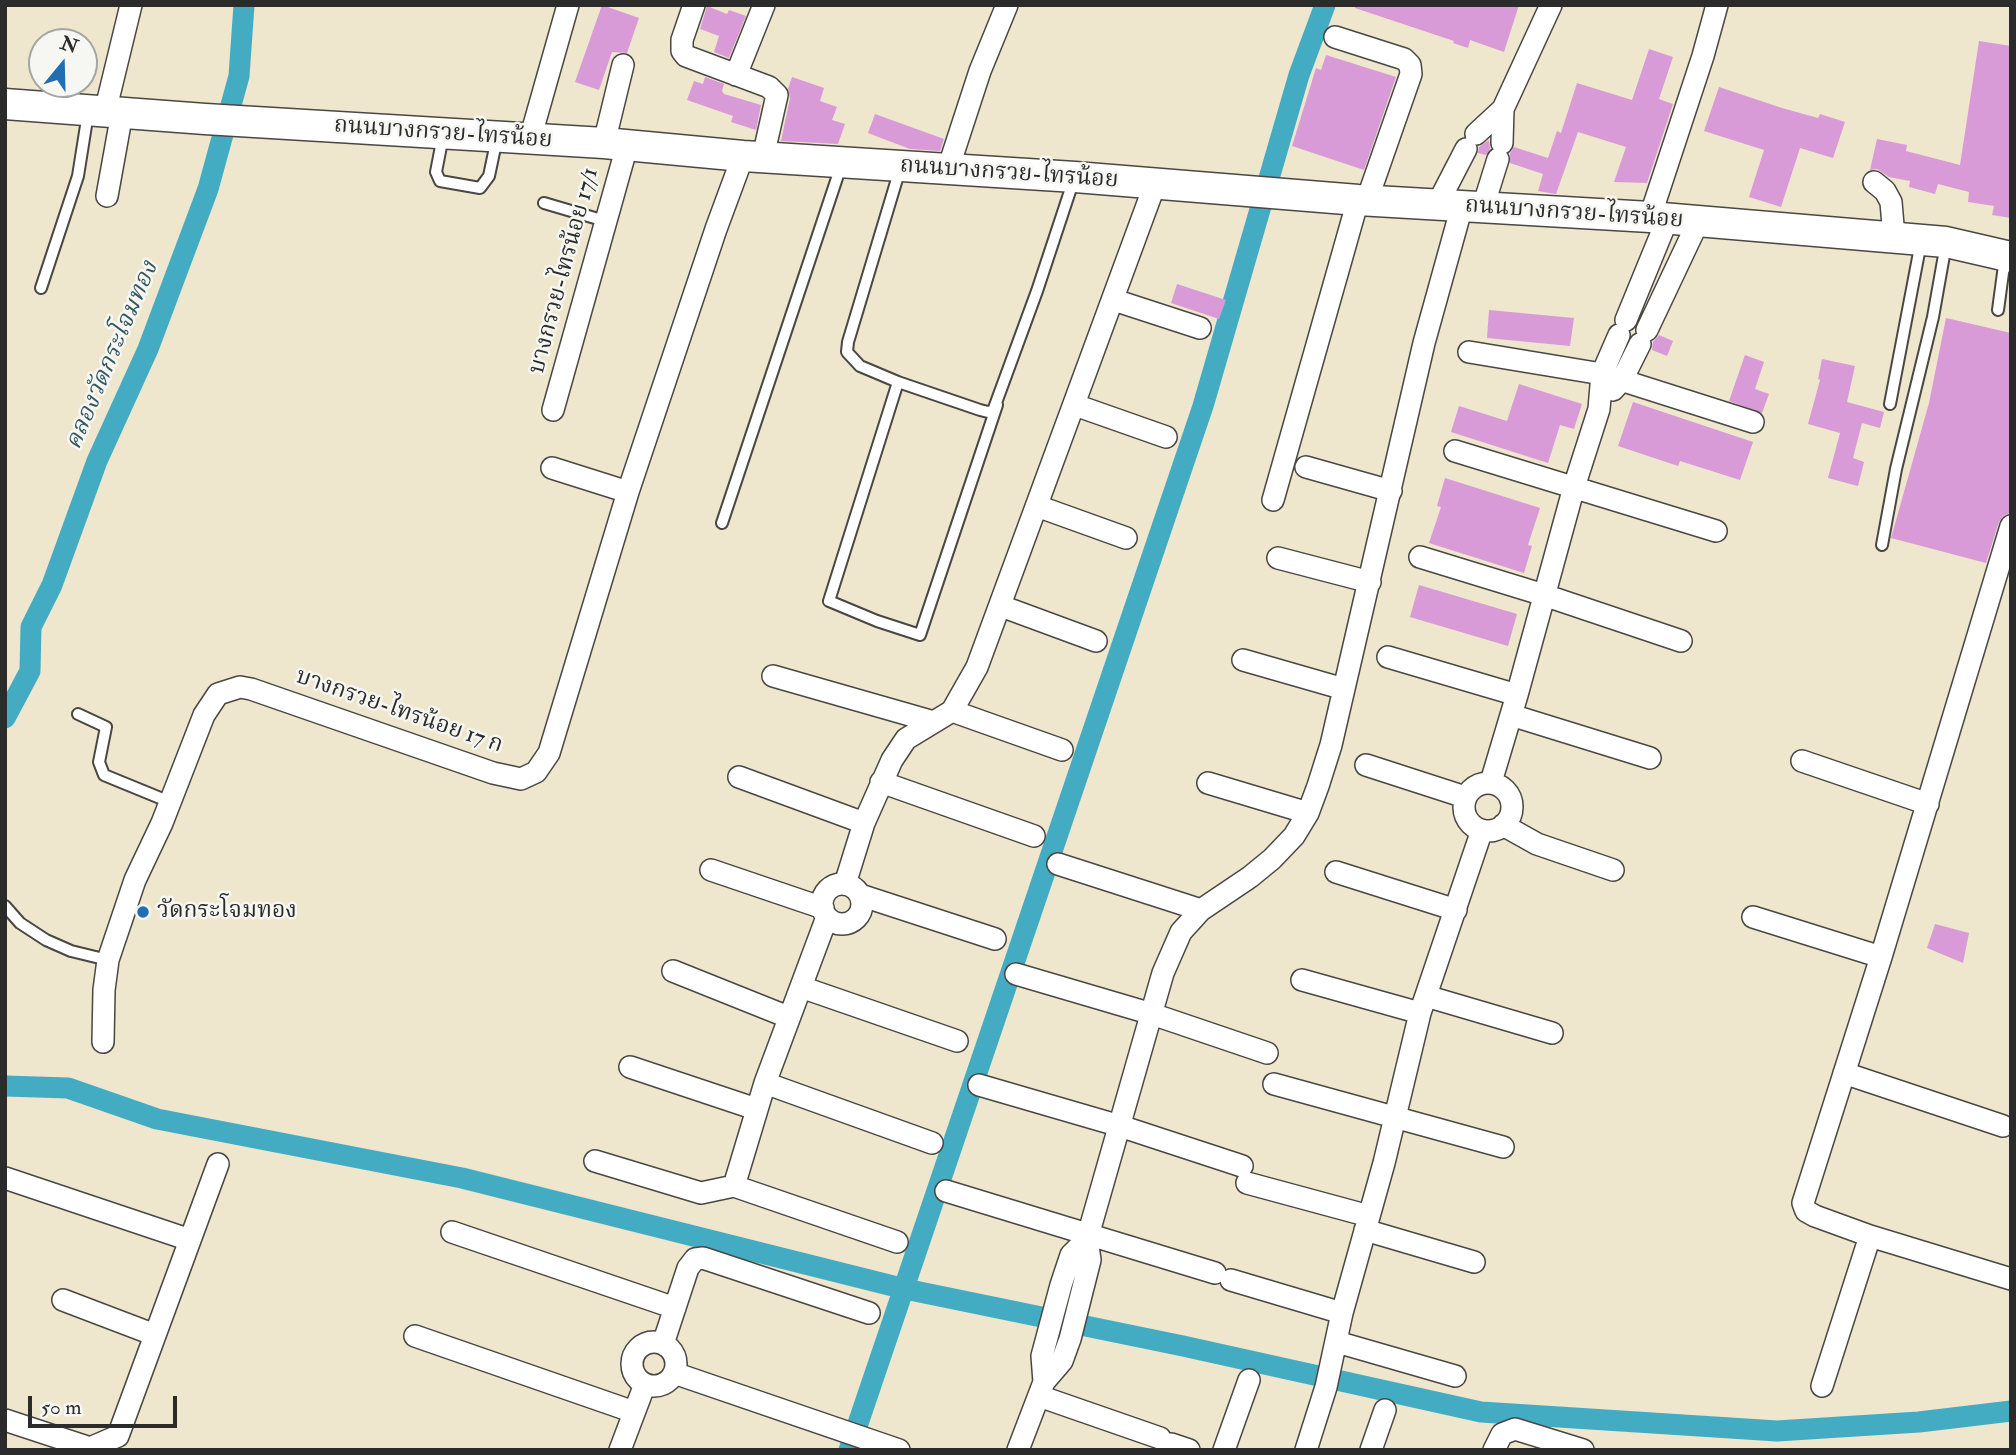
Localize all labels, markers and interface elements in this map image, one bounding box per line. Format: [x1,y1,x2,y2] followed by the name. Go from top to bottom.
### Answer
[28,28,98,98] north arrow
[57,31,81,59] text: N
[333,113,553,155] street label: ถนนบางกรวย-ไทรน้อย
[899,153,1119,195] street label: ถนนบางกรวย-ไทรน้อย
[524,165,606,377] street label: บางกรวย-ไทรน้อย 17/1
[1464,193,1684,235] street label: ถนนบางกรวย-ไทรน้อย
[60,258,166,454] water label: คลองวัดกระโจมทอง
[292,664,506,760] street label: บางกรวย-ไทรน้อย 17 ก
[157,898,297,926] place label: วัดกระโจมทอง
[135,904,151,920] marker: วัดกระโจมทอง
[32,1382,180,1426] scale bar
[41,1394,82,1421] text: 50 m

